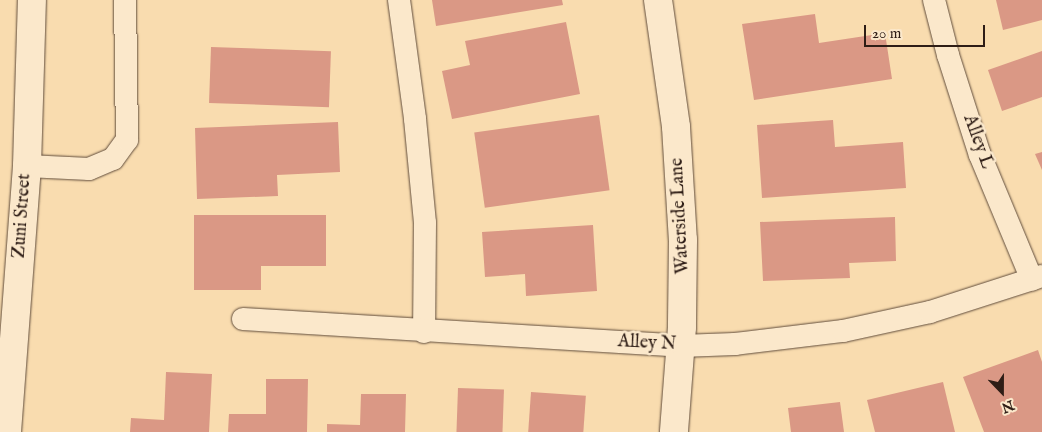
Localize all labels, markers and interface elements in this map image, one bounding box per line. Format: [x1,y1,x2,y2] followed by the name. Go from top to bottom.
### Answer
[867,15,988,47] scale bar
[872,24,901,43] text: 20 m
[957,112,997,172] street label: Alley L
[667,157,695,275] street label: Waterside Lane
[9,173,37,259] street label: Zuni Street
[617,332,677,356] street label: Alley N
[977,367,1027,417] north arrow
[999,395,1017,417] text: N

